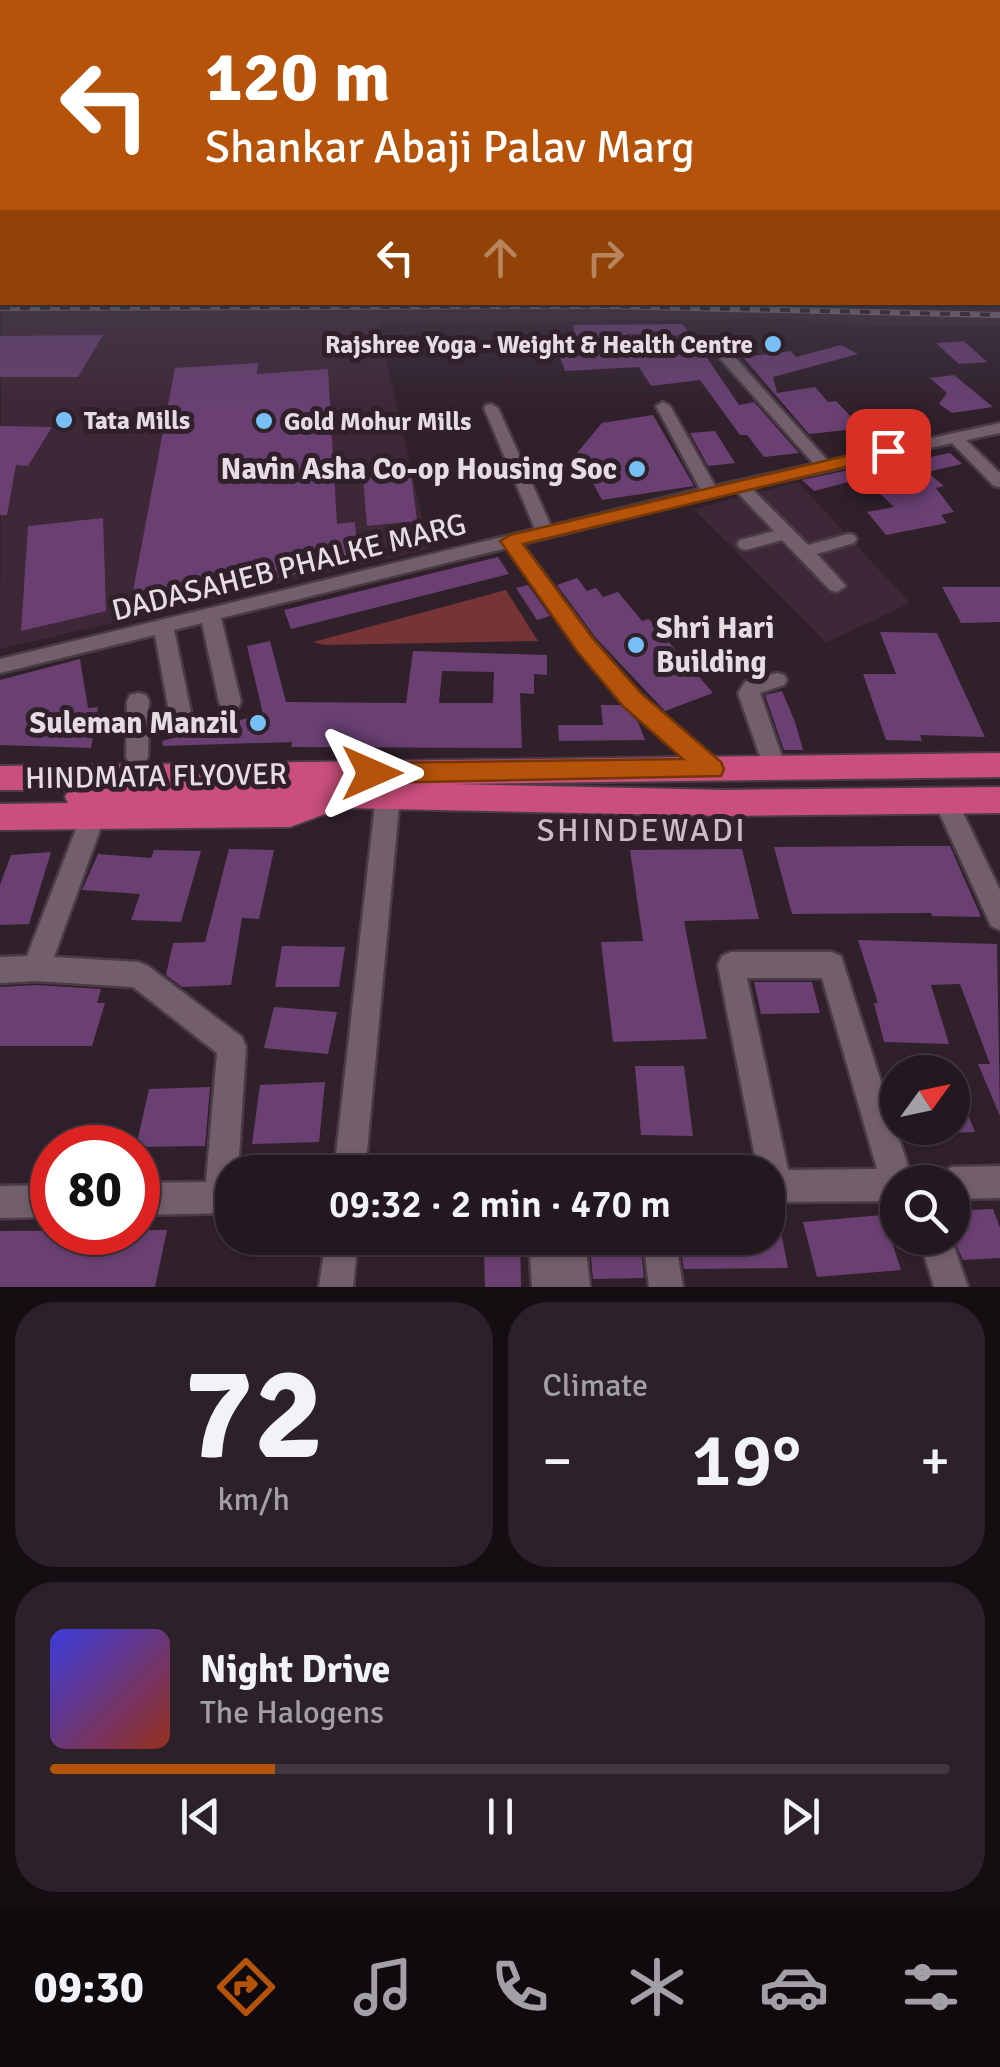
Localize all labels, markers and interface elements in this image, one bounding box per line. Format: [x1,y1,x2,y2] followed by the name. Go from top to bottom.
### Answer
[205,34,390,120] text: 120 m
[40,40,170,170] icon: left
[205,120,695,175] text: Shankar Abaji Palav Marg
[368,230,423,285] icon: left
[473,230,528,285] icon: ahead
[578,230,633,285] icon: right
[325,329,753,360] place label: Rajshree Yoga - Weight & Health Centre
[762,333,784,355] marker: Rajshree Yoga - Weight & Health Centre
[84,405,190,436] place label: Tata Mills
[284,406,471,437] place label: Gold Mohur Mills
[53,409,75,431] marker: Tata Mills
[846,409,931,494] pin
[253,410,275,432] marker: Gold Mohur Mills
[861,424,916,479] icon: arrive
[221,451,617,488] place label: Navin Asha Co-op Housing Soc
[626,458,648,480] marker: Navin Asha Co-op Housing Soc
[108,506,470,629] street label: DADASAHEB PHALKE MARG
[656,610,774,681] place label: Shri Hari Building
[625,634,647,656] marker: Shri Hari Building
[30,705,238,742] place label: Suleman Manzil
[247,712,269,734] marker: Suleman Manzil
[320,721,424,825] position arrow
[25,756,287,797] street label: HINDMATA FLYOVER
[537,811,747,850] district label: SHINDEWADI
[880,1055,970,1145] north arrow
[880,1055,970,1255] map controls
[30,1125,160,1255] speed limit sign: 80
[880,1165,970,1255] button: search
[329,1181,671,1228] text: 09:32 · 2 min · 470 m
[184,1335,324,1495] text: 72
[543,1366,648,1405] text: Climate
[691,1414,801,1507] text: 19°
[543,1427,572,1495] text: −
[920,1427,950,1495] text: +
[218,1480,290,1519] text: km/h
[200,1646,390,1693] text: Night Drive
[200,1693,384,1732] text: The Halogens
[173,1789,228,1844] icon: previous
[473,1789,528,1844] icon: pause
[773,1789,828,1844] icon: next
[211,1952,281,2022] icon: directions
[348,1952,418,2022] icon: music
[485,1952,555,2022] icon: phone
[622,1952,692,2022] icon: climate
[759,1952,829,2022] icon: car
[896,1952,966,2022] icon: filters
[34,1960,144,2015] text: 09:30

